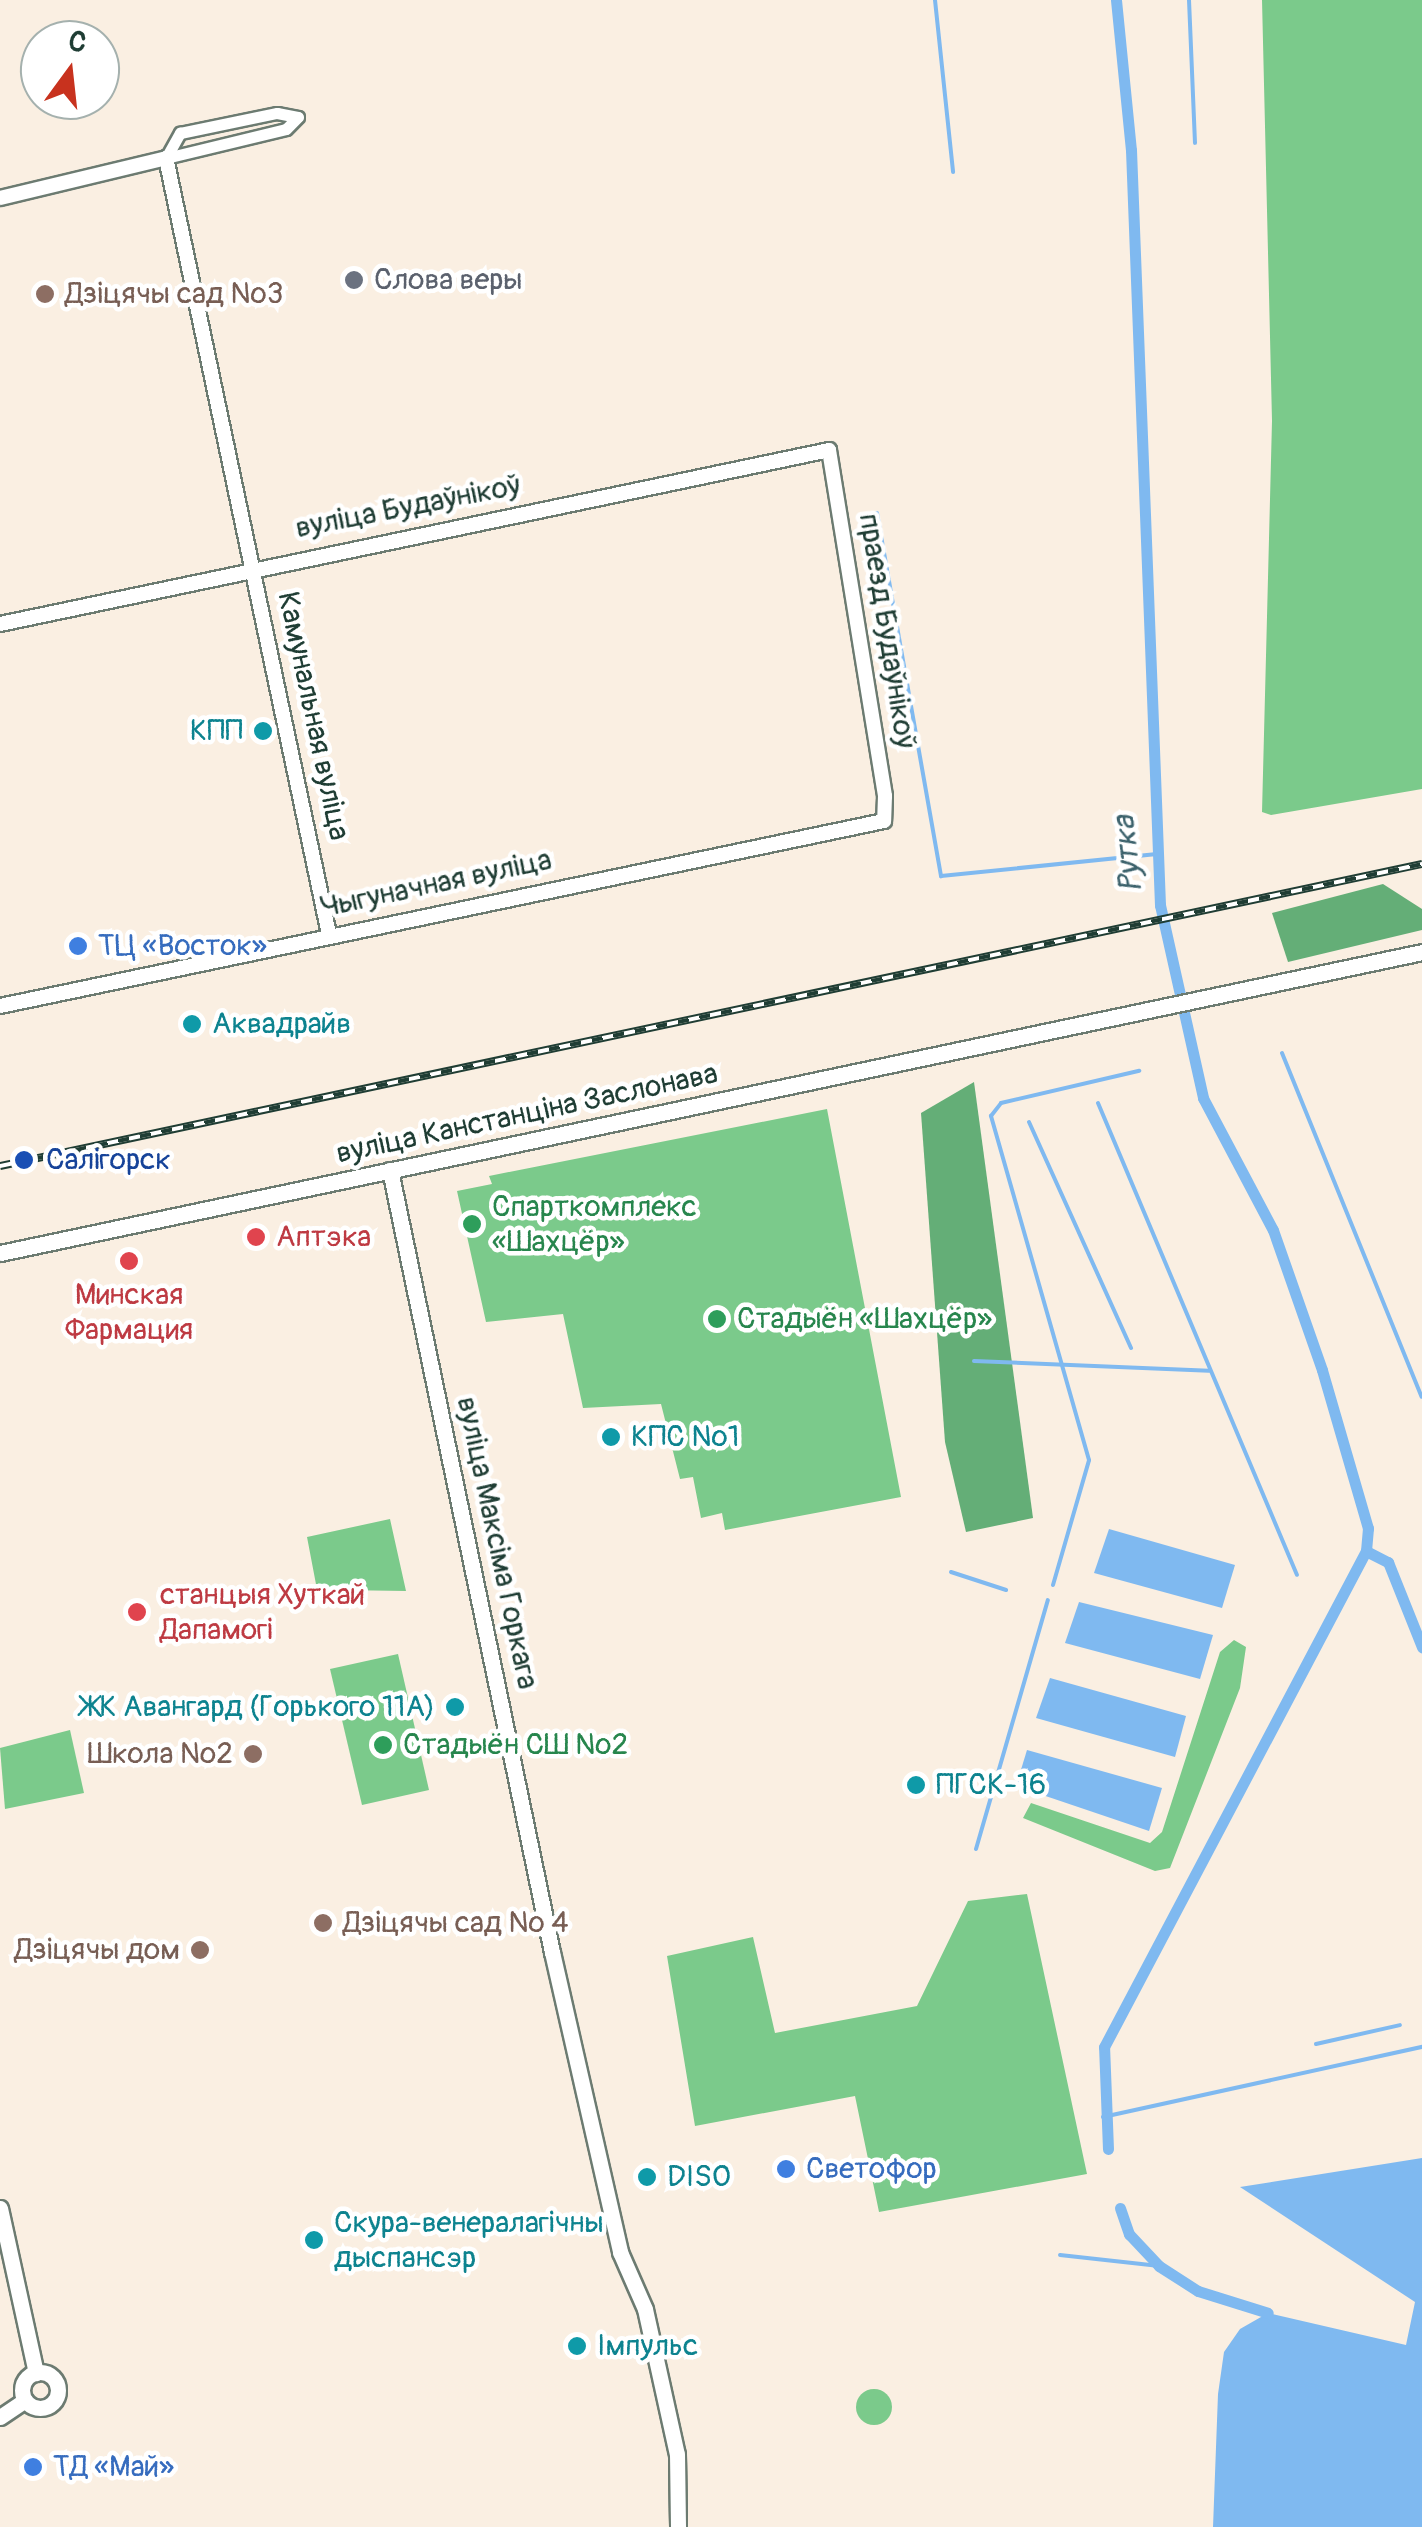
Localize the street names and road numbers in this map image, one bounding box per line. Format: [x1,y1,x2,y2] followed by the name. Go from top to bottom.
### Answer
[292,468,524,546] street label: вуліца Будаўнікоў
[851,511,923,751] street label: праезд Будаўнікоў
[269,588,357,844] street label: Камунальная вуліца
[317,842,555,926] street label: Чыгуначная вуліца
[333,1056,721,1172] street label: вуліца Канстанціна Заслонава
[448,1393,546,1693] street label: вуліца Максіма Горкага

